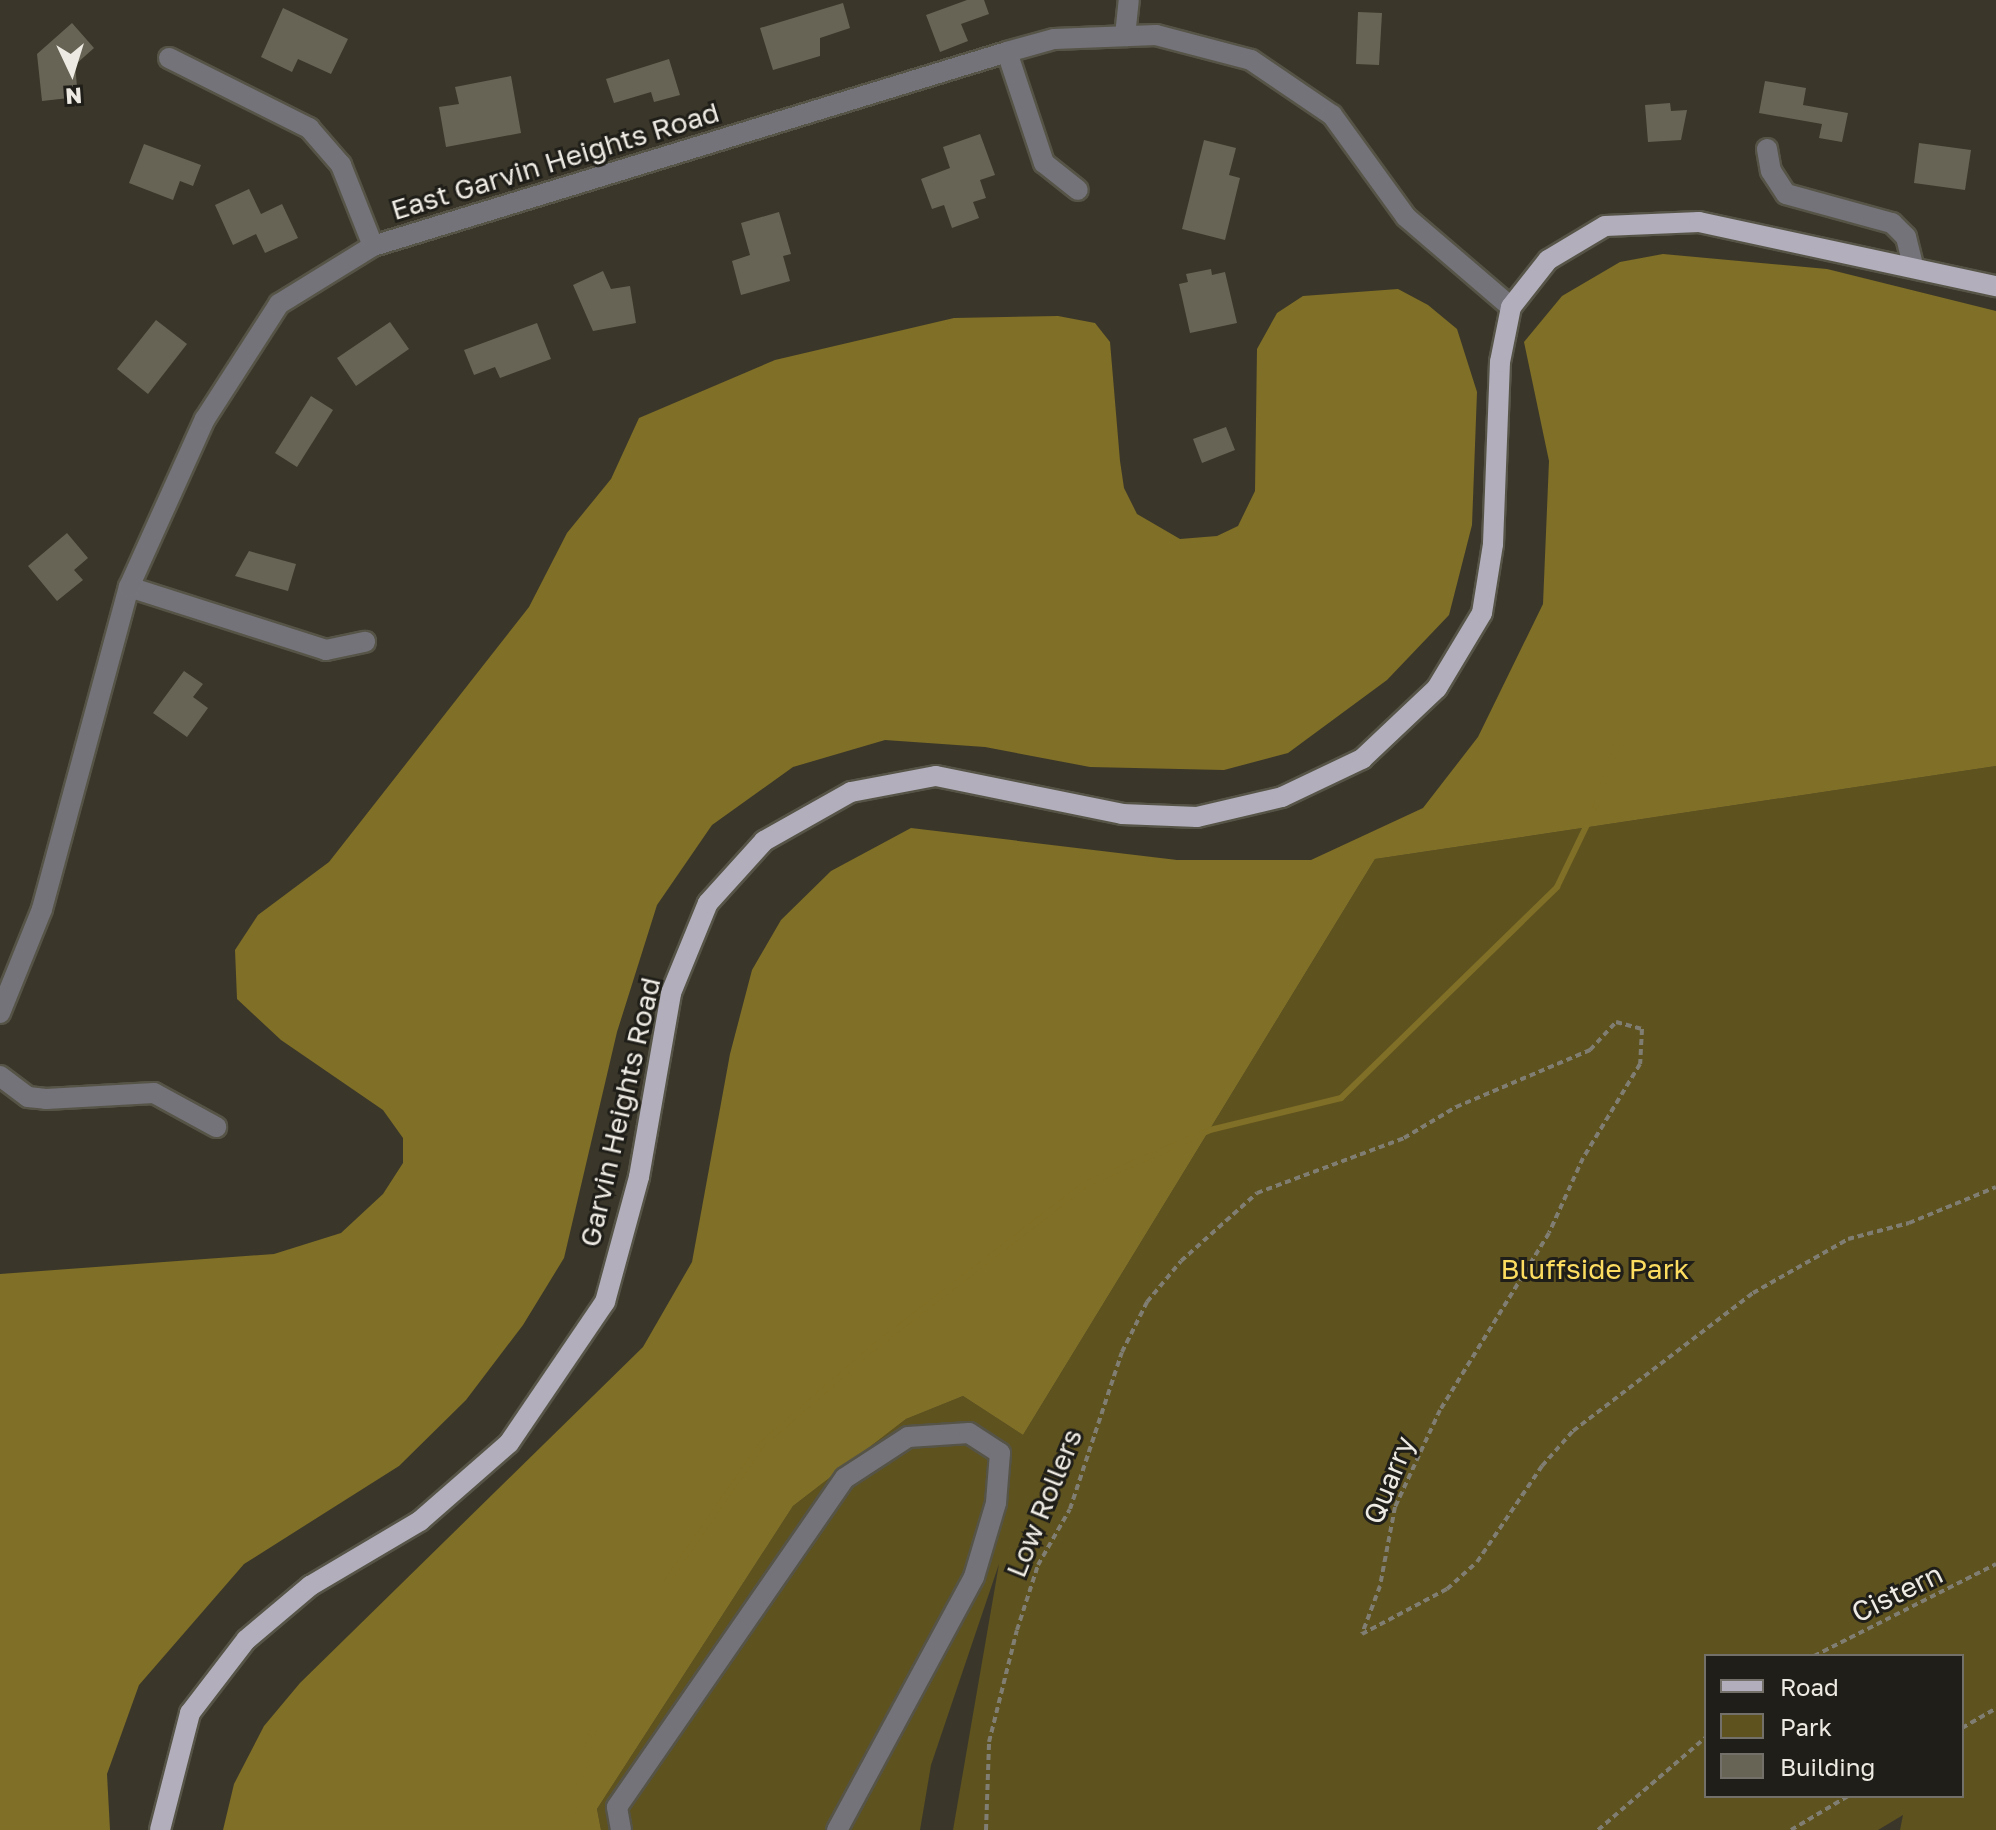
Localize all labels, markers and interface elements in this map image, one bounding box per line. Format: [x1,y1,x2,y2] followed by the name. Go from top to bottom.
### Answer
[32,32,112,112] north arrow
[64,82,83,110] text: N
[387,95,723,227] street label: East Garvin Heights Road
[573,974,667,1250] street label: Garvin Heights Road
[1501,1252,1689,1286] park label: Bluffside Park
[999,1424,1089,1582] street label: Low Rollers
[1356,1431,1422,1529] street label: Quarry
[1846,1557,1948,1629] street label: Cistern
[1704,1654,1964,1798] legend
[1780,1672,1839,1701] text: Road
[1780,1712,1832,1741] text: Park
[1780,1752,1875,1781] text: Building

